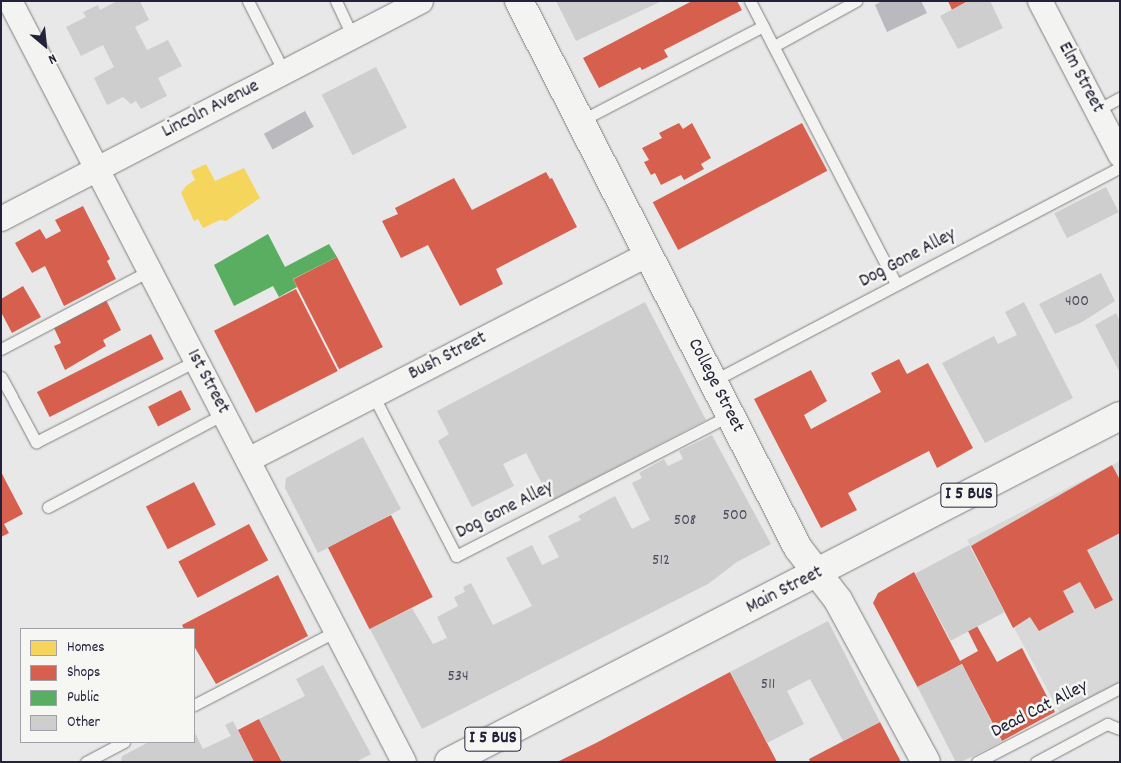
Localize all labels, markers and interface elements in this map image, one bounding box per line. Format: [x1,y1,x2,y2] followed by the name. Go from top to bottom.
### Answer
[20,20,70,70] north arrow
[1052,39,1108,117] street label: Elm Street
[44,48,60,69] text: N
[159,76,263,144] street label: Lincoln Avenue
[856,224,960,294] street label: Dog Gone Alley
[1065,292,1089,312] house number: 400
[405,328,491,386] street label: Bush Street
[682,335,748,437] street label: College Street
[181,346,233,418] street label: 1st Street
[453,477,557,545] street label: Dog Gone Alley
[940,480,998,510] road number: I 5 BUS
[723,506,747,526] house number: 500
[674,511,696,531] house number: 508
[652,551,670,571] house number: 512
[743,562,827,620] street label: Main Street
[20,628,195,743] legend
[67,637,105,659] text: Homes
[67,662,100,684] text: Shops
[447,667,469,687] house number: 534
[761,675,775,695] house number: 511
[988,676,1092,744] street label: Dead Cat Alley
[67,687,99,709] text: Public
[67,712,100,734] text: Other
[464,724,522,754] road number: I 5 BUS

